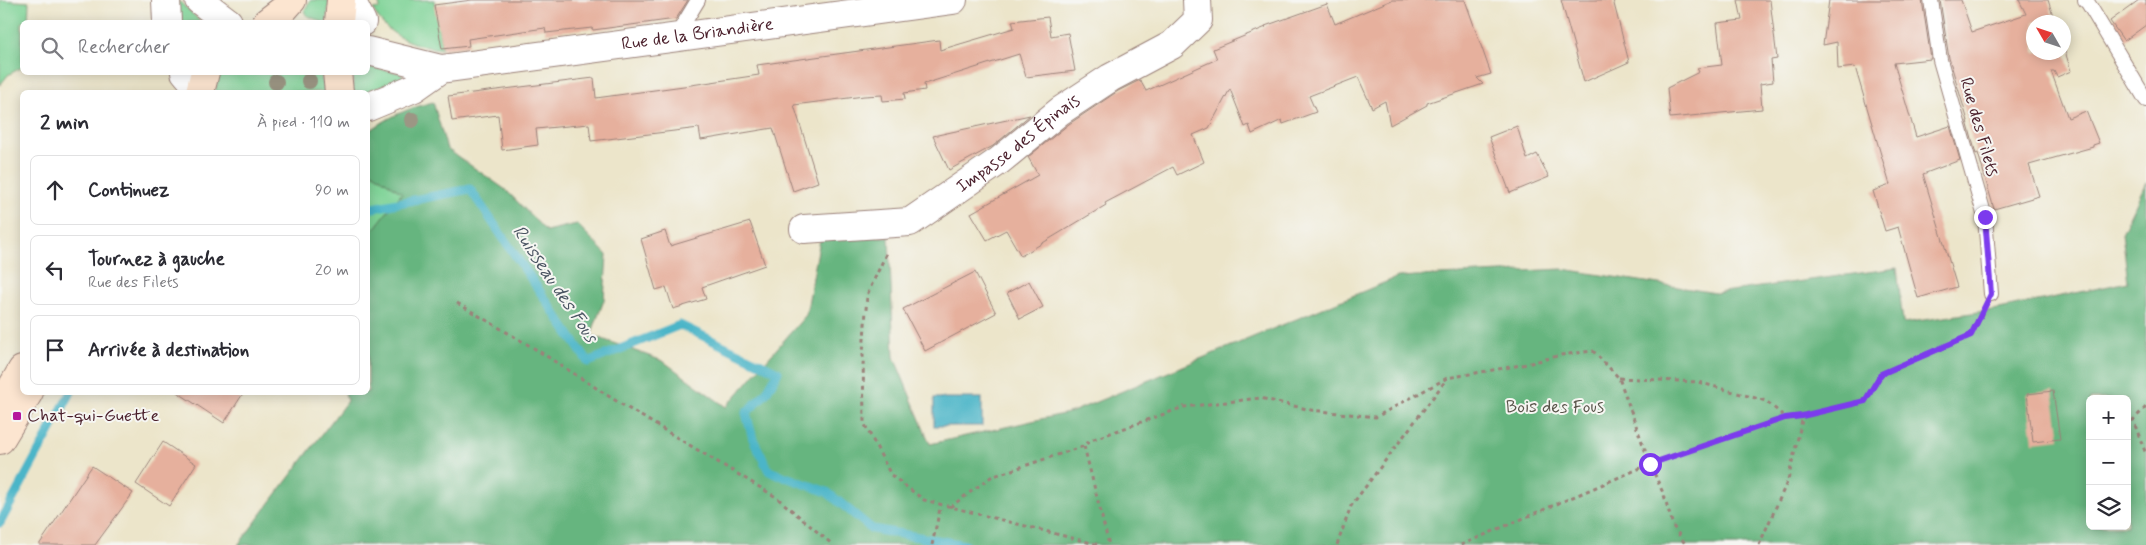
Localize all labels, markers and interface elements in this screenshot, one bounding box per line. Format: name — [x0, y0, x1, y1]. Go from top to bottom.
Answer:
street label: Rue de la Briandière — [620, 12, 775, 57]
north arrow — [2026, 15, 2071, 60]
search box — [20, 20, 370, 75]
icon: search — [38, 34, 66, 62]
text: Rechercher — [78, 35, 170, 60]
street label: Rue des Filets — [1953, 75, 2005, 179]
street label: Impasse des Épinais — [952, 89, 1085, 199]
text: 2 min — [40, 109, 89, 137]
text: À pied · 110 m — [257, 112, 350, 133]
icon: ahead — [41, 176, 69, 204]
text: Continuez — [88, 178, 169, 203]
text: 90 m — [315, 180, 349, 201]
route end — [1974, 206, 1997, 229]
water label: Ruisseau des Fous — [507, 221, 604, 349]
text: Tournez à gauche — [88, 247, 225, 272]
icon: left — [41, 256, 69, 284]
text: 20 m — [315, 260, 349, 281]
text: Rue des Filets — [88, 272, 179, 293]
icon: arrive — [41, 336, 69, 364]
text: Arrivée à destination — [88, 338, 249, 363]
park label: Bois des Fous — [1506, 395, 1604, 419]
map controls — [2086, 395, 2131, 530]
button: + — [2086, 395, 2131, 440]
place label: Chat-qui-Guette — [27, 404, 160, 428]
marker: Chat-qui-Guette — [11, 410, 23, 422]
button: − — [2086, 440, 2131, 485]
route start — [1639, 453, 1662, 476]
button: layers — [2086, 485, 2131, 530]

